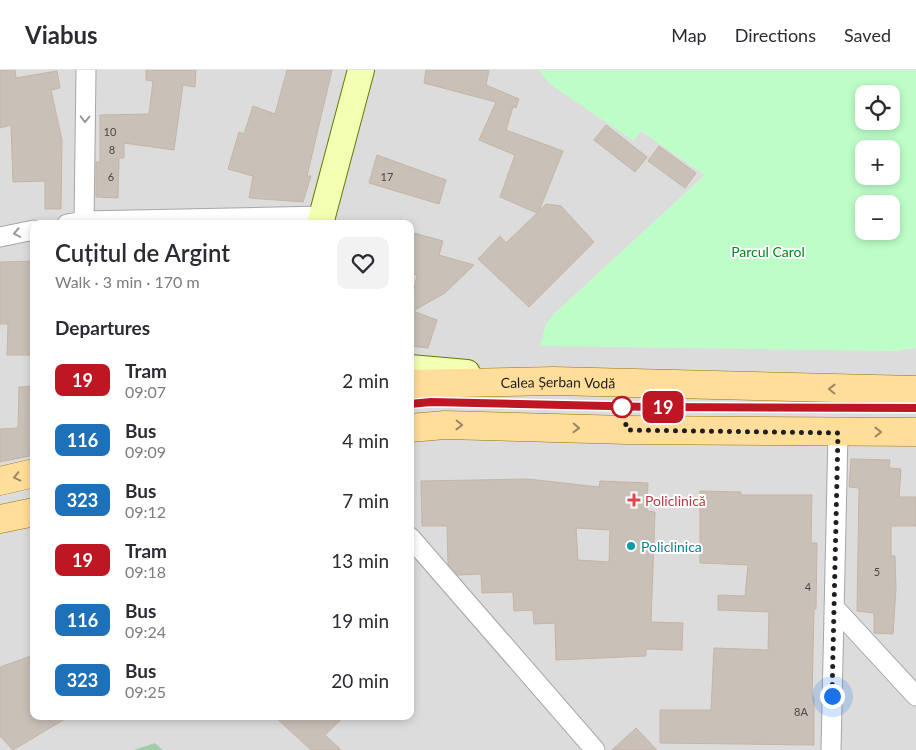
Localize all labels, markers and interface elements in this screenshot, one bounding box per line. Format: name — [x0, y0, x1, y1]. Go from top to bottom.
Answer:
text: Viabus — [25, 20, 98, 49]
text: Map — [671, 24, 707, 46]
text: Directions — [735, 24, 816, 46]
text: Saved — [844, 24, 891, 46]
map controls — [855, 85, 900, 240]
button: locate — [855, 85, 900, 130]
one-way arrow — [80, 115, 90, 123]
house number: 10 — [104, 125, 117, 138]
button: + — [855, 140, 900, 185]
house number: 8 — [109, 143, 115, 156]
house number: 6 — [108, 170, 114, 183]
house number: 17 — [381, 170, 393, 183]
button: − — [855, 195, 900, 240]
one-way arrow — [12, 228, 21, 238]
button: heart — [337, 237, 389, 289]
text: Cuțitul de Argint — [55, 238, 230, 267]
park label: Parcul Carol — [731, 243, 805, 260]
text: Walk · 3 min · 170 m — [55, 272, 200, 291]
text: Departures — [55, 316, 150, 339]
text: Tram — [125, 359, 167, 382]
text: 19 — [72, 369, 93, 391]
text: 2 min — [342, 369, 389, 392]
street label: Calea Șerban Vodă — [500, 372, 615, 391]
text: 09:07 — [125, 382, 166, 401]
one-way arrow — [828, 383, 836, 394]
line badge: 19 — [640, 391, 686, 423]
unlabelled marker — [611, 396, 633, 418]
text: 19 — [653, 396, 673, 418]
text: Bus — [125, 419, 156, 442]
one-way arrow — [455, 420, 463, 431]
one-way arrow — [572, 423, 580, 434]
one-way arrow — [875, 427, 883, 438]
text: 116 — [67, 429, 98, 451]
text: 4 min — [342, 429, 389, 452]
text: 09:09 — [125, 442, 166, 461]
one-way arrow — [12, 471, 21, 482]
text: Bus — [125, 479, 156, 502]
text: 323 — [67, 489, 98, 511]
text: 7 min — [342, 489, 389, 512]
place label: Policlinică — [645, 492, 706, 509]
marker: Policlinică — [627, 493, 641, 507]
text: 09:12 — [125, 502, 166, 521]
place label: Policlinica — [641, 538, 702, 555]
text: Tram — [125, 539, 167, 562]
marker: Policlinica — [625, 540, 637, 552]
text: 19 — [72, 549, 93, 571]
text: 13 min — [331, 549, 389, 572]
text: 09:18 — [125, 562, 166, 581]
house number: 5 — [874, 565, 880, 578]
house number: 4 — [805, 580, 812, 593]
text: Bus — [125, 599, 156, 622]
text: 116 — [67, 609, 98, 631]
text: 19 min — [331, 609, 389, 632]
text: 09:24 — [125, 622, 166, 641]
text: Bus — [125, 659, 156, 682]
text: 323 — [67, 669, 98, 691]
text: 20 min — [331, 669, 389, 692]
text: 09:25 — [125, 682, 166, 701]
your location — [820, 684, 845, 709]
house number: 8A — [794, 705, 808, 718]

